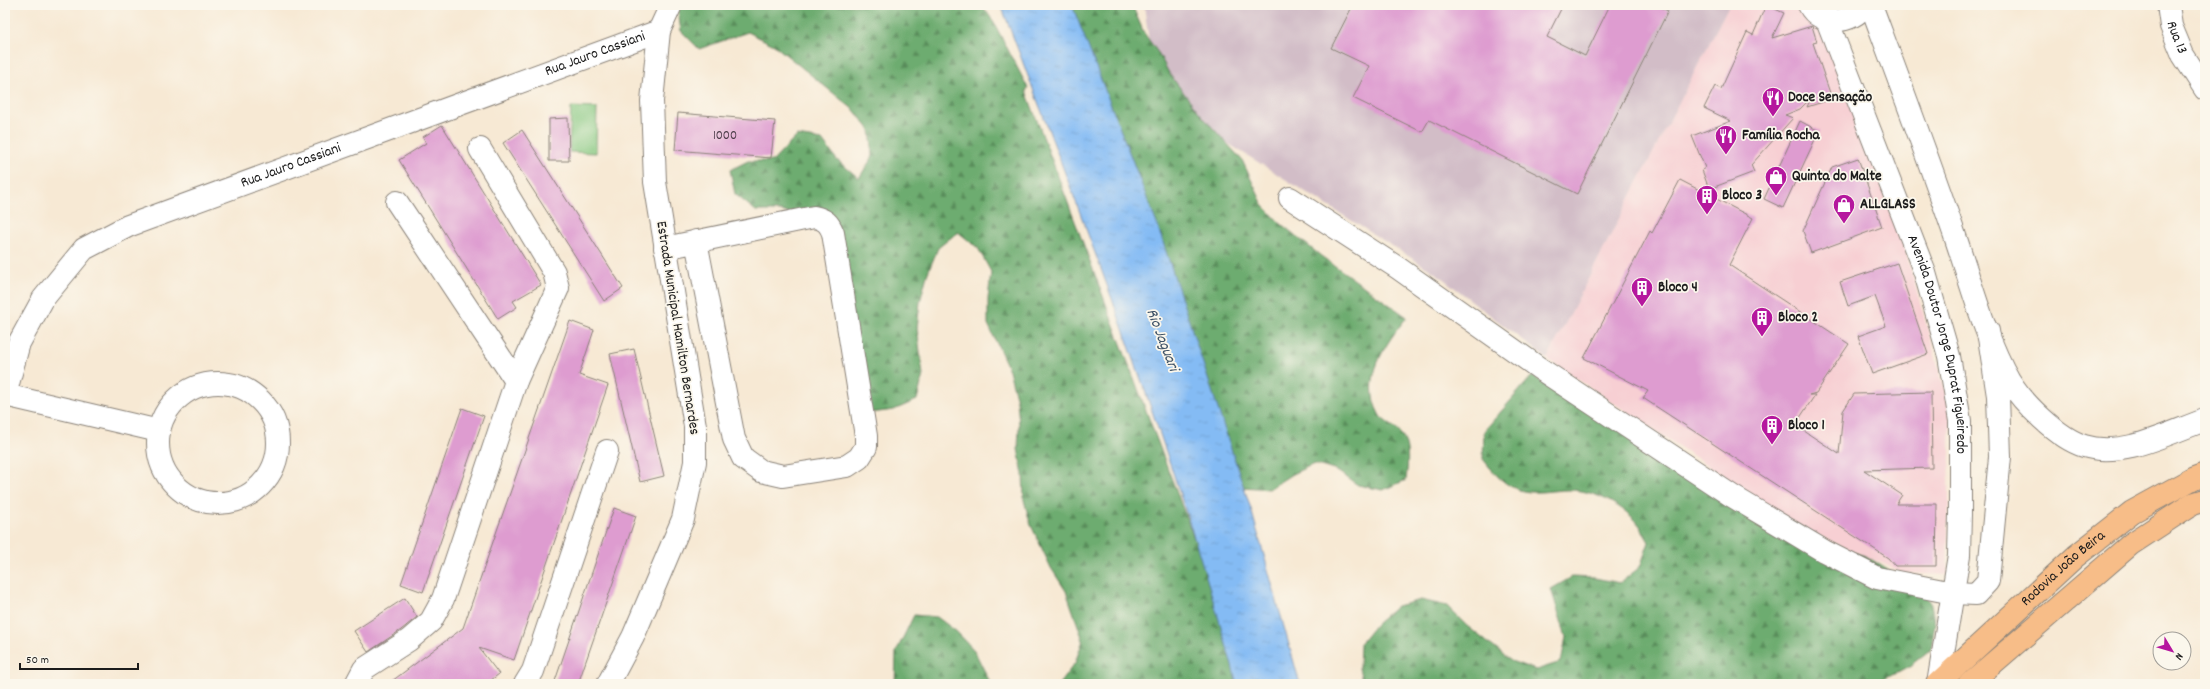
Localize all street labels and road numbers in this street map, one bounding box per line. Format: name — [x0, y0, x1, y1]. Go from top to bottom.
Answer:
street label: Rua 13 — [2159, 20, 2193, 58]
street label: Rua Jauro Cassiani — [542, 26, 649, 83]
street label: Rua Jauro Cassiani — [238, 138, 345, 195]
street label: Estrada Municipal Hamilton Bernardes — [649, 220, 705, 436]
street label: Avenida Doutor Jorge Duprat Figueiredo — [1900, 232, 1971, 454]
street label: Rodovia João Beira — [2016, 525, 2111, 612]

